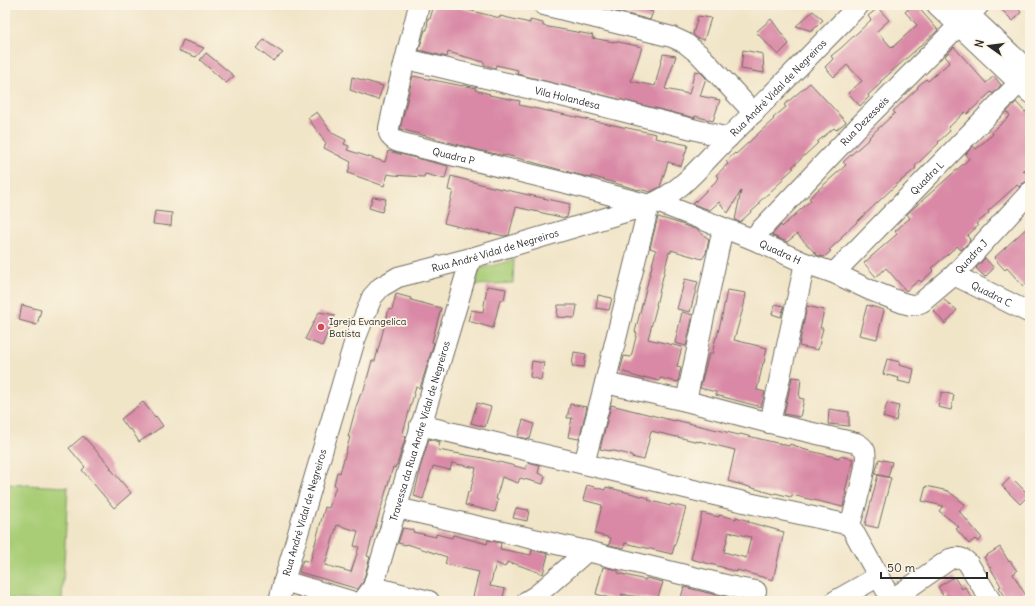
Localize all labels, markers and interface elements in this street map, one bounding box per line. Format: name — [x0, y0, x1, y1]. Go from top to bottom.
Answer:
north arrow — [969, 26, 1009, 66]
street label: Rua André Vidal de Negreiros — [727, 36, 829, 139]
text: N — [972, 38, 987, 49]
street label: Vila Holandesa — [533, 83, 602, 112]
street label: Rua Dezesseis — [837, 93, 892, 148]
street label: Quadra P — [431, 144, 476, 167]
street label: Quadra L — [907, 158, 947, 197]
street label: Rua André Vidal de Negreiros — [430, 226, 561, 275]
street label: Quadra J — [952, 236, 990, 276]
street label: Quadra H — [757, 237, 803, 267]
street label: Quadra C — [969, 278, 1014, 310]
place label: Igreja Evangelica Batista — [329, 315, 407, 340]
marker: Igreja Evangelica Batista — [316, 322, 326, 332]
street label: Travessa da Rua Andre Vidal de Negreiros — [386, 339, 453, 523]
street label: Rua André Vidal de Negreiros — [279, 447, 329, 578]
scale bar — [881, 554, 987, 580]
text: 50 m — [887, 560, 916, 575]

